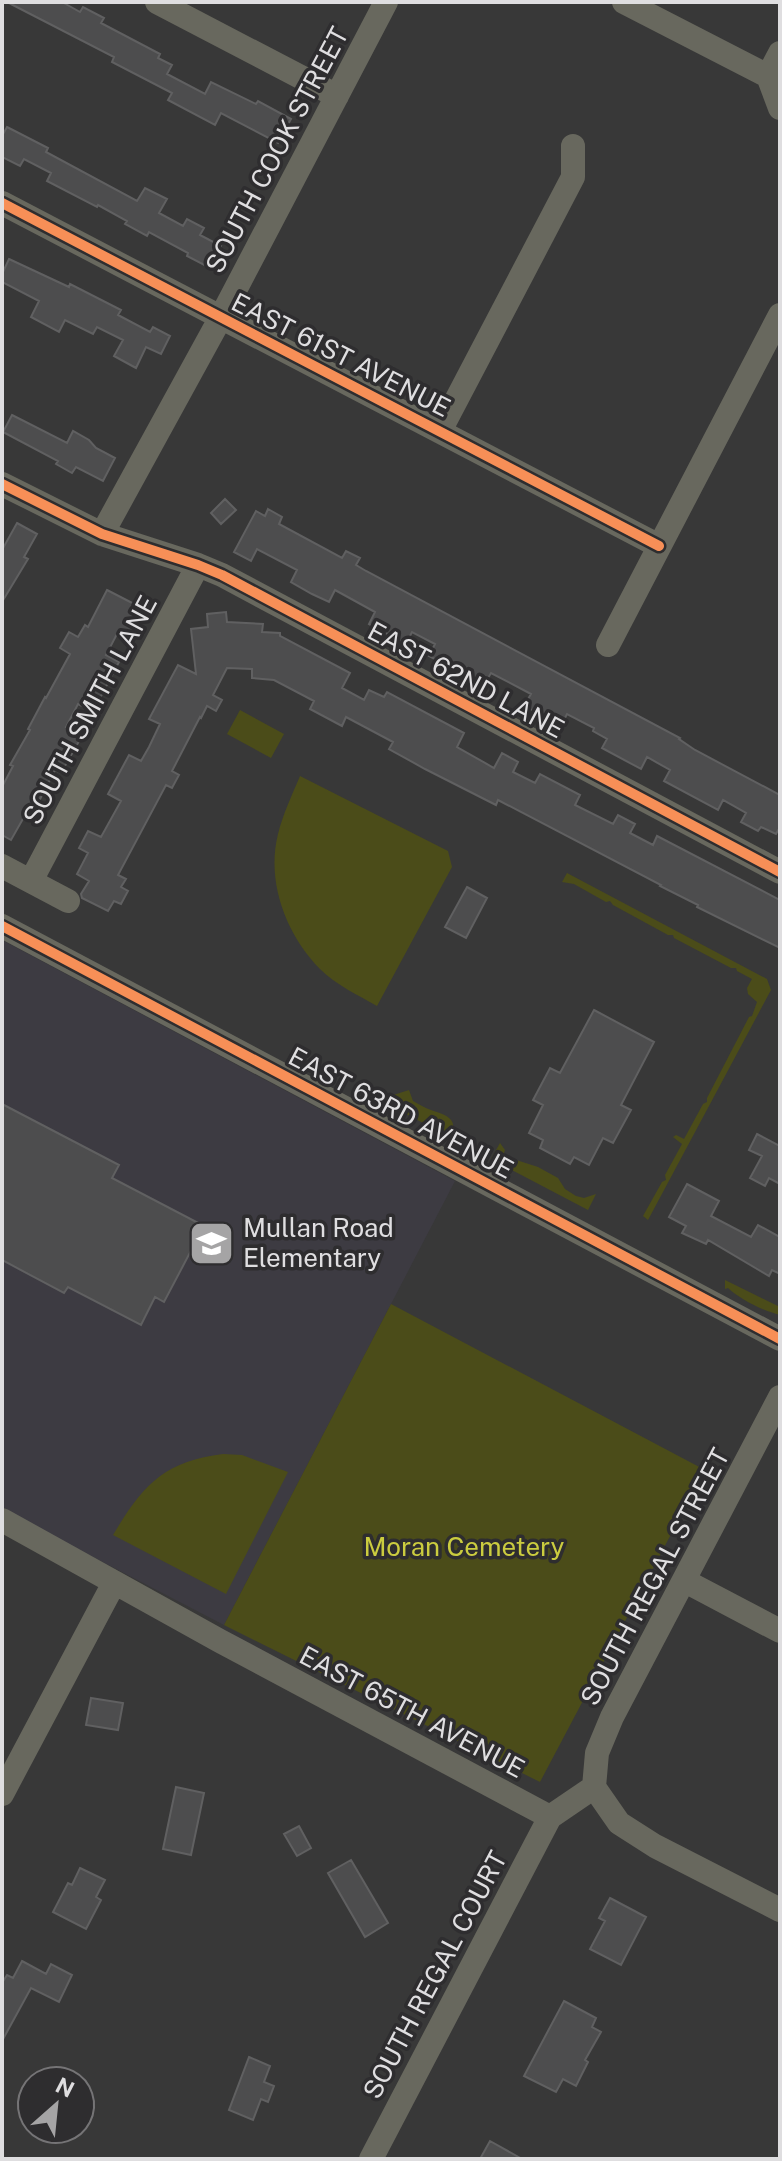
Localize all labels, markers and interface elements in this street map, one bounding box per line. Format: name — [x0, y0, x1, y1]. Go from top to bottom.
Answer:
street label: SOUTH COOK STREET — [199, 22, 355, 278]
street label: EAST 61ST AVENUE — [227, 286, 456, 423]
street label: SOUTH SMITH LANE — [16, 590, 163, 829]
street label: EAST 62ND LANE — [363, 615, 570, 744]
street label: EAST 63RD AVENUE — [283, 1040, 519, 1185]
place label: Mullan Road Elementary — [243, 1212, 394, 1273]
school or university icon: Mullan Road Elementary — [188, 1219, 236, 1267]
street label: SOUTH REGAL STREET — [574, 1443, 736, 1711]
park label: Moran Cemetery — [363, 1531, 565, 1562]
street label: EAST 65TH AVENUE — [294, 1639, 530, 1784]
street label: SOUTH REGAL COURT — [356, 1846, 513, 2104]
north arrow — [16, 2065, 96, 2145]
text: N — [52, 2072, 79, 2103]

